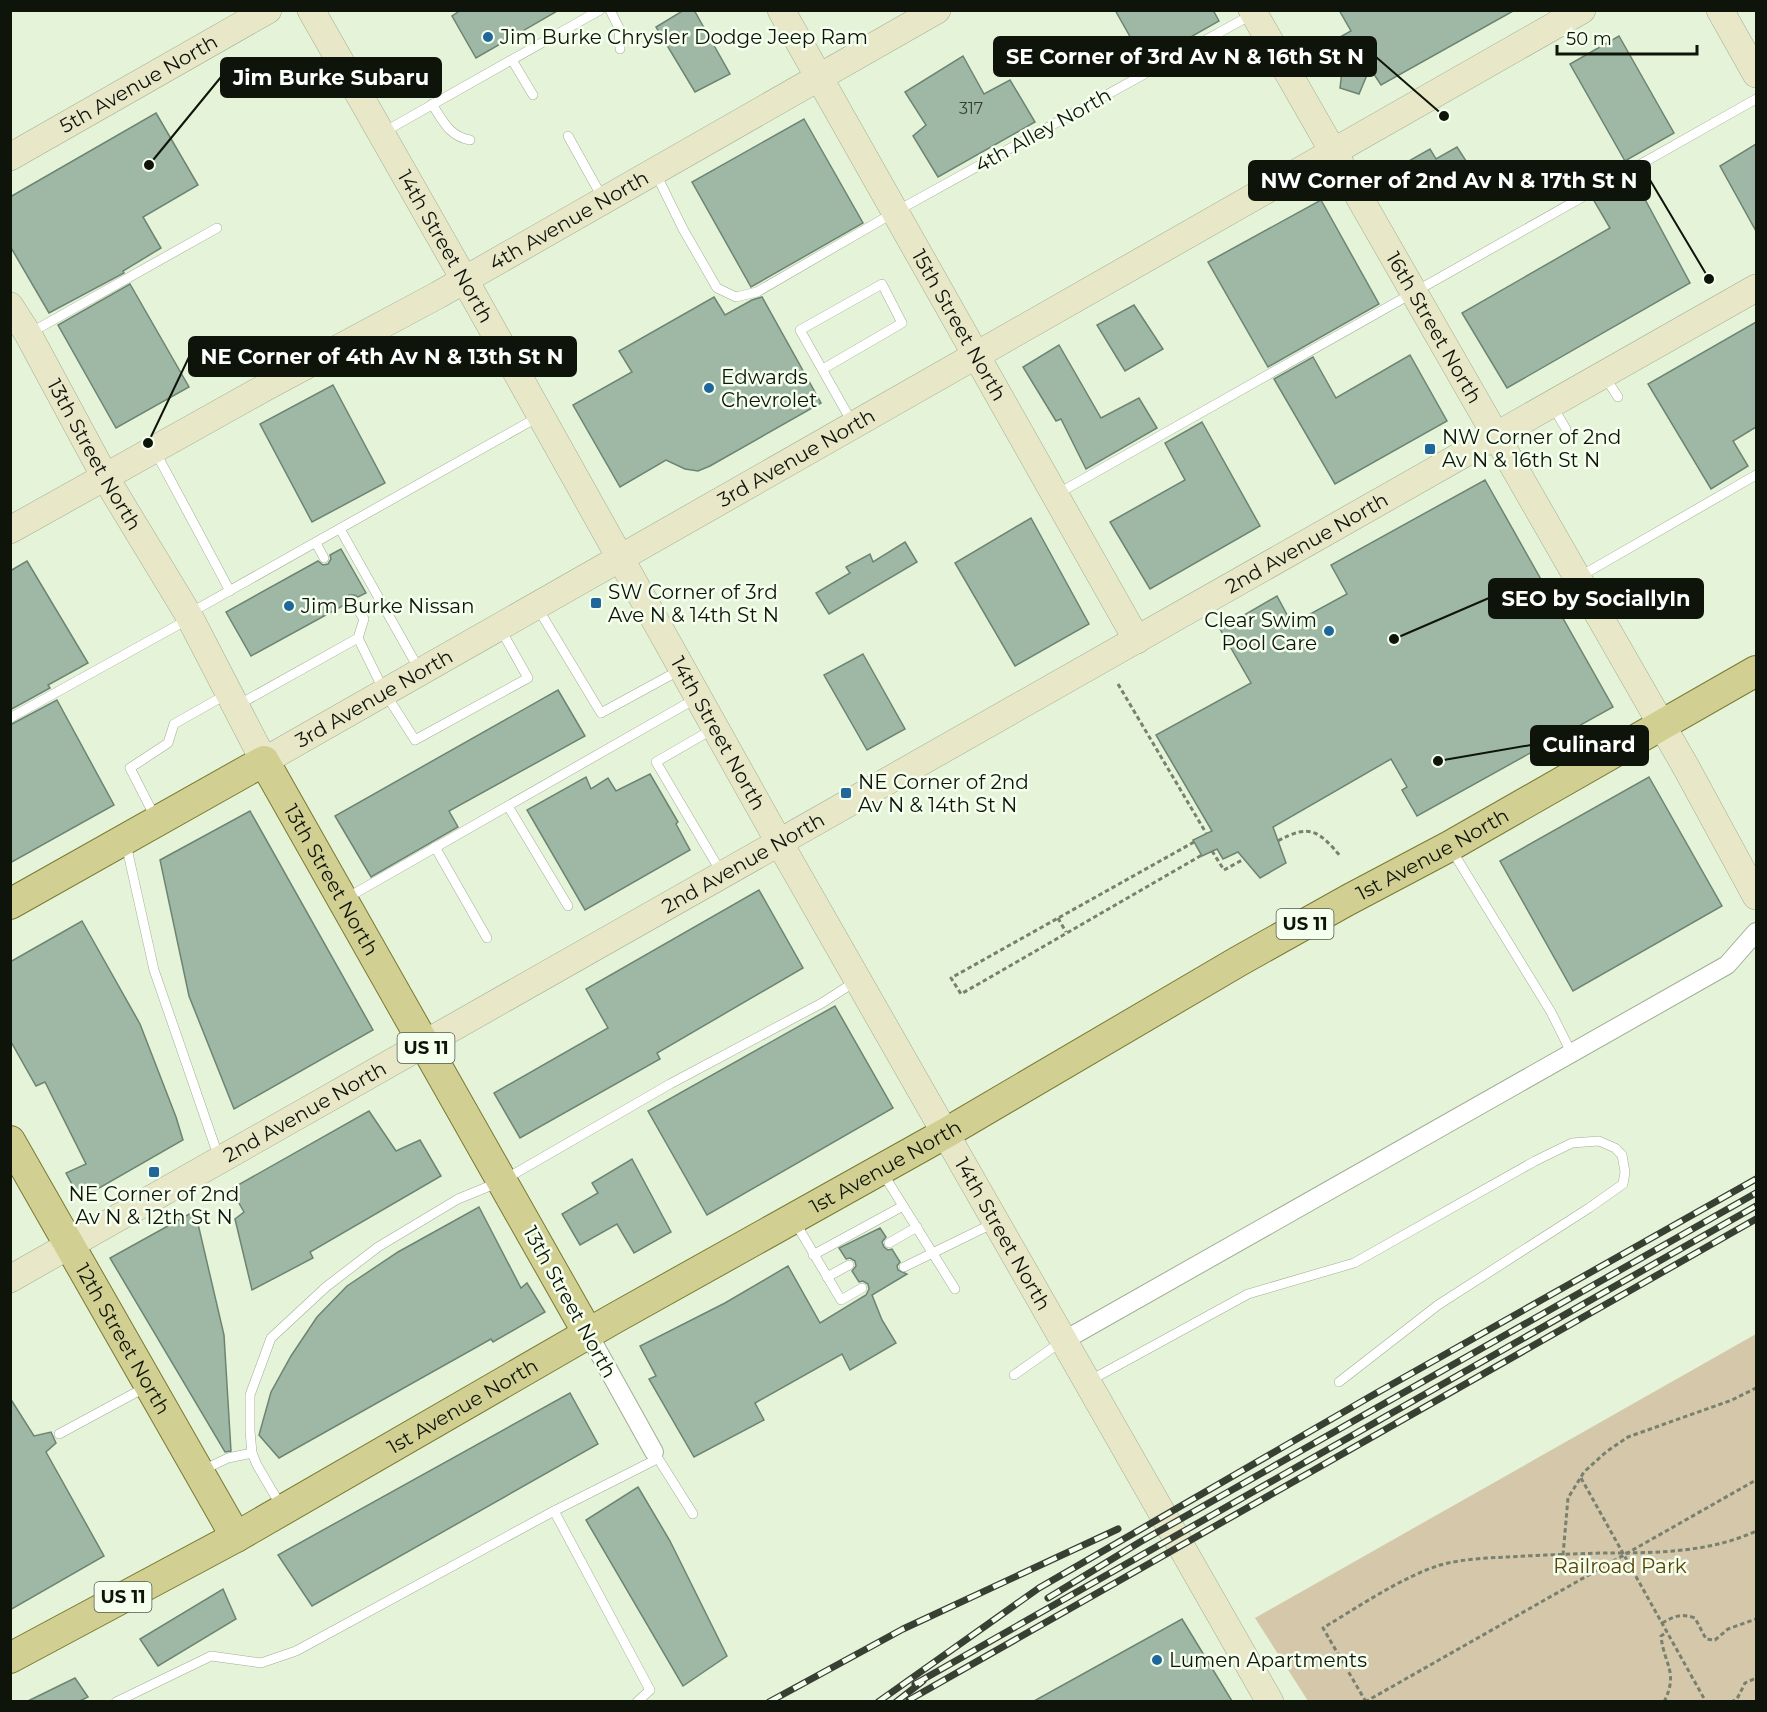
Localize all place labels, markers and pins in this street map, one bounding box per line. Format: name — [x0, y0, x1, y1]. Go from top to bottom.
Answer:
place label: Jim Burke Chrysler Dodge Jeep Ram — [499, 25, 868, 49]
marker: Jim Burke Chrysler Dodge Jeep Ram — [481, 30, 495, 44]
callout: SE Corner of 3rd Av N & 16th St N — [994, 37, 1376, 76]
callout: Jim Burke Subaru — [221, 58, 441, 97]
callout: NW Corner of 2nd Av N & 17th St N — [1249, 161, 1650, 200]
callout: NE Corner of 4th Av N & 13th St N — [189, 337, 576, 376]
place label: Edwards Chevrolet — [721, 365, 817, 412]
marker: Edwards Chevrolet — [702, 381, 716, 395]
place label: NW Corner of 2nd Av N & 16th St N — [1442, 425, 1621, 472]
marker: NW Corner of 2nd Av N & 16th St N — [1423, 442, 1437, 456]
callout: SEO by SociallyIn — [1489, 579, 1703, 618]
place label: SW Corner of 3rd Ave N & 14th St N — [608, 580, 779, 627]
place label: Jim Burke Nissan — [300, 594, 475, 618]
marker: SW Corner of 3rd Ave N & 14th St N — [589, 596, 603, 610]
marker: Jim Burke Nissan — [282, 599, 296, 613]
place label: Clear Swim Pool Care — [1204, 608, 1317, 655]
marker: Clear Swim Pool Care — [1322, 624, 1336, 638]
callout: Culinard — [1531, 726, 1648, 765]
place label: NE Corner of 2nd Av N & 14th St N — [858, 770, 1029, 817]
marker: NE Corner of 2nd Av N & 14th St N — [839, 786, 853, 800]
marker: NE Corner of 2nd Av N & 12th St N — [147, 1165, 161, 1179]
place label: NE Corner of 2nd Av N & 12th St N — [69, 1182, 239, 1229]
place label: Lumen Apartments — [1169, 1648, 1367, 1672]
marker: Lumen Apartments — [1150, 1653, 1164, 1667]

